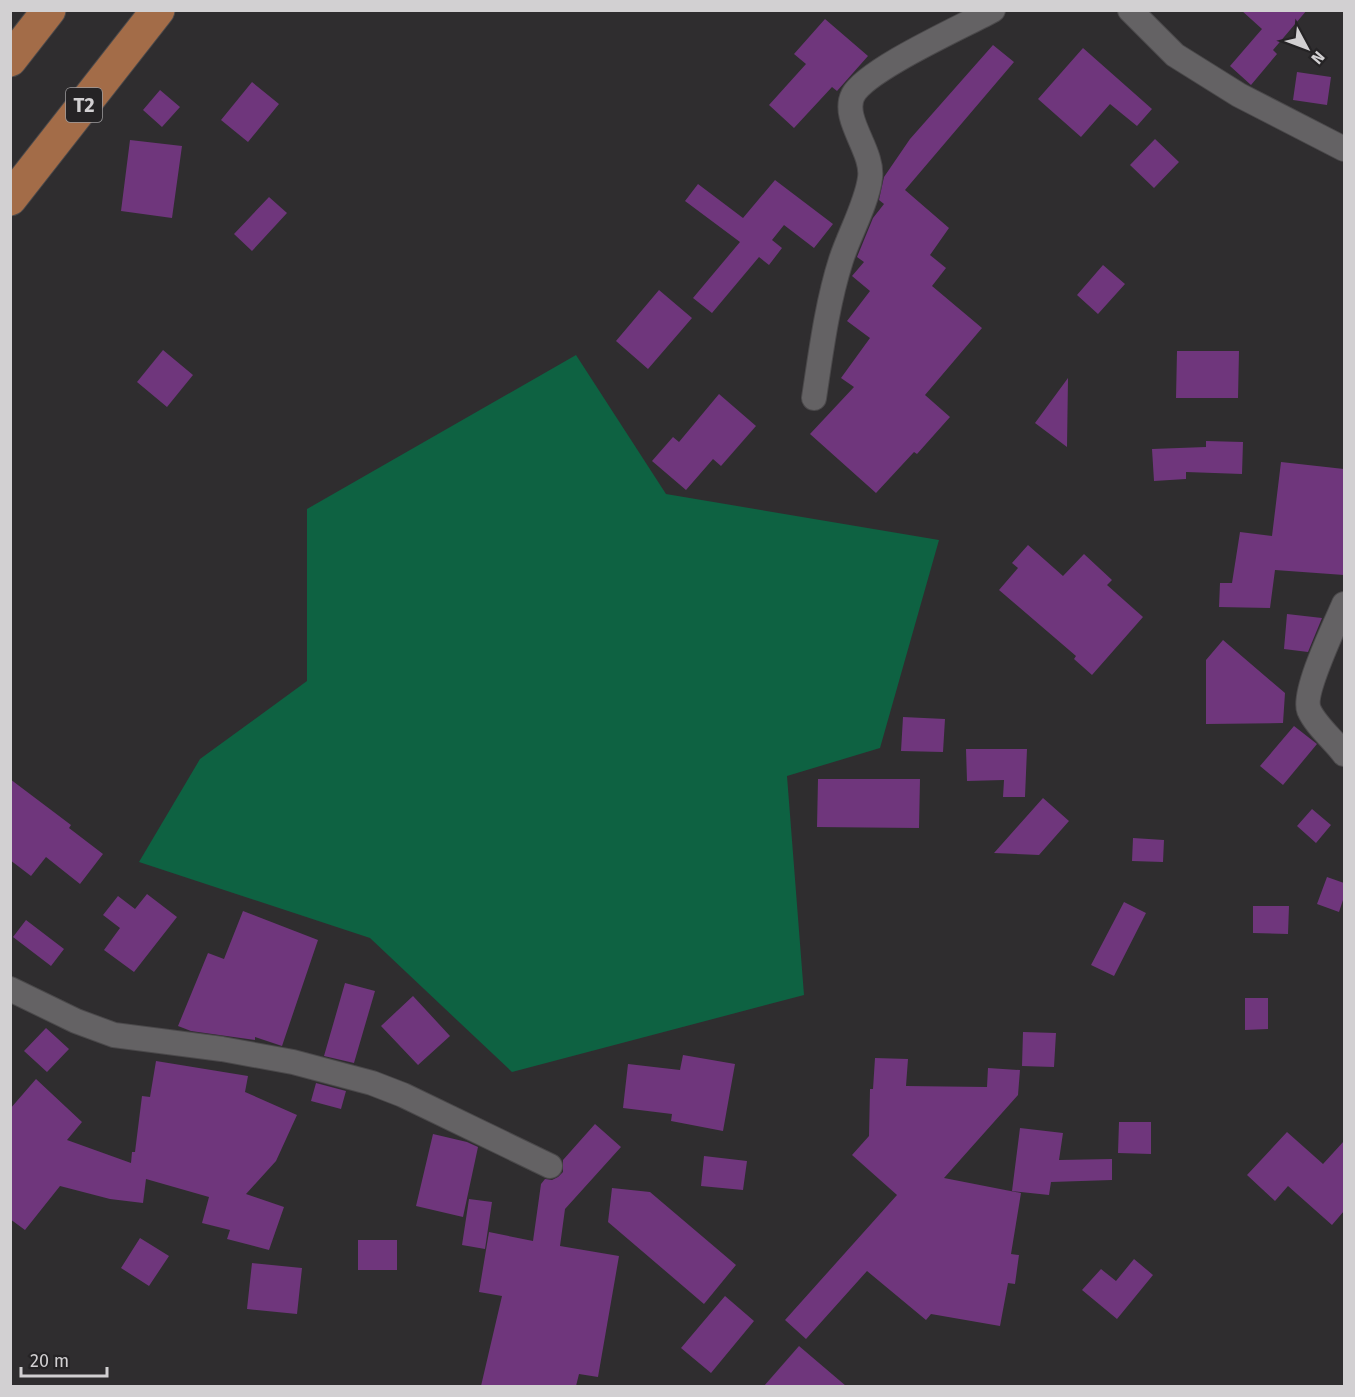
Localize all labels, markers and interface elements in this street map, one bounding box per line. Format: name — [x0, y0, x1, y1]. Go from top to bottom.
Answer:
north arrow — [1277, 18, 1337, 78]
text: N — [1307, 47, 1329, 68]
road number: T2 — [66, 88, 102, 122]
scale bar — [21, 1340, 106, 1378]
text: 20 m — [30, 1350, 69, 1372]

